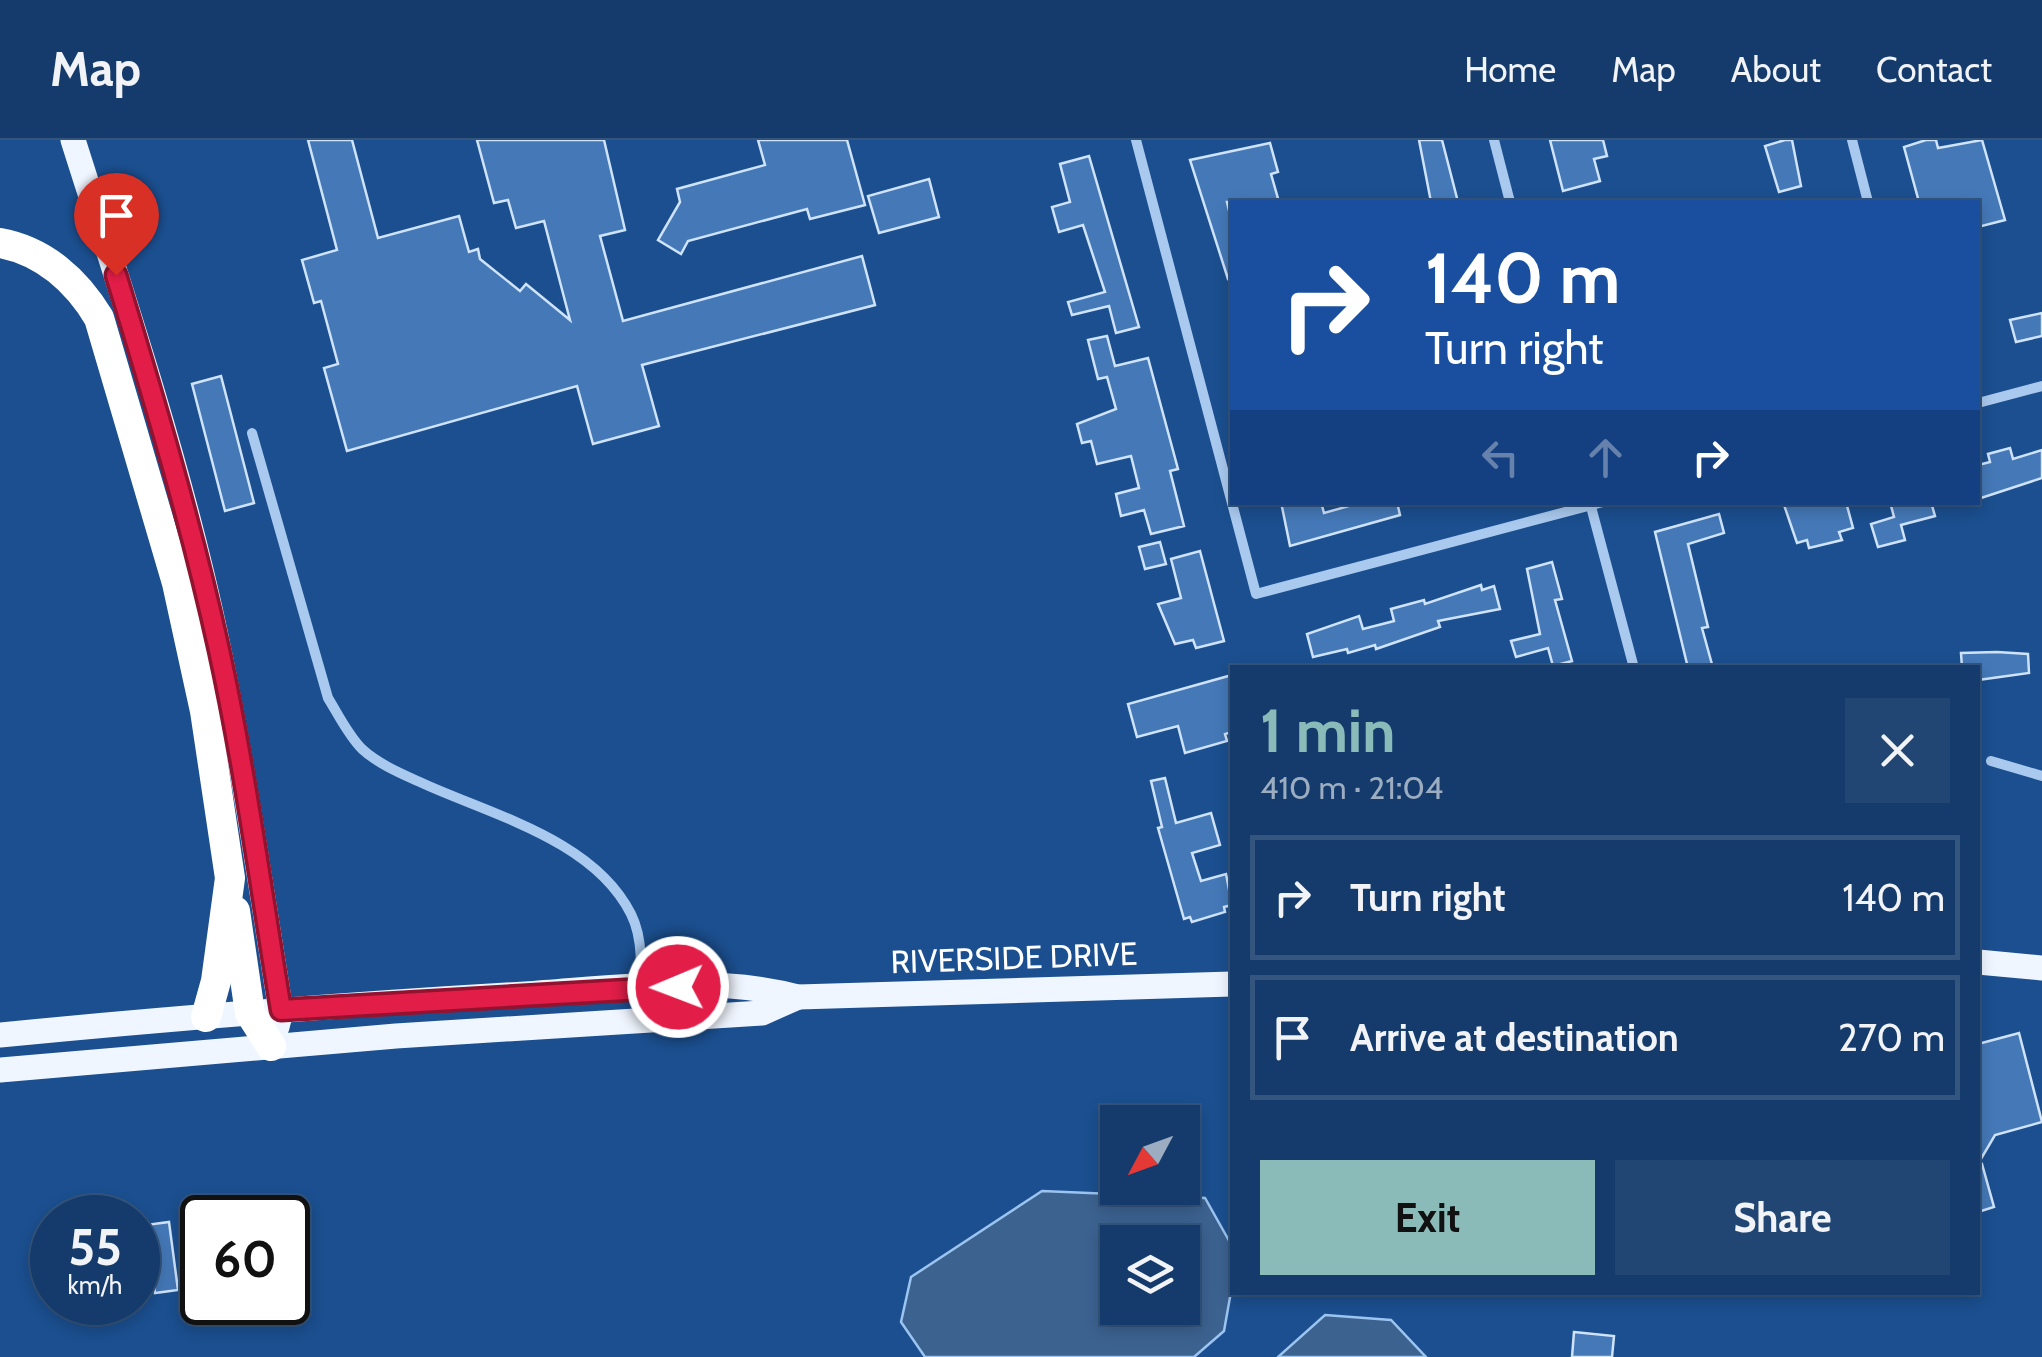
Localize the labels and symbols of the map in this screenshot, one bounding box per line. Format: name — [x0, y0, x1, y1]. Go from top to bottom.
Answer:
pin — [74, 173, 159, 276]
street label: RIVERSIDE DRIVE — [890, 934, 1138, 981]
position arrow — [626, 935, 730, 1039]
north arrow — [1100, 1105, 1200, 1205]
speed limit sign: 60 — [180, 1195, 310, 1325]

